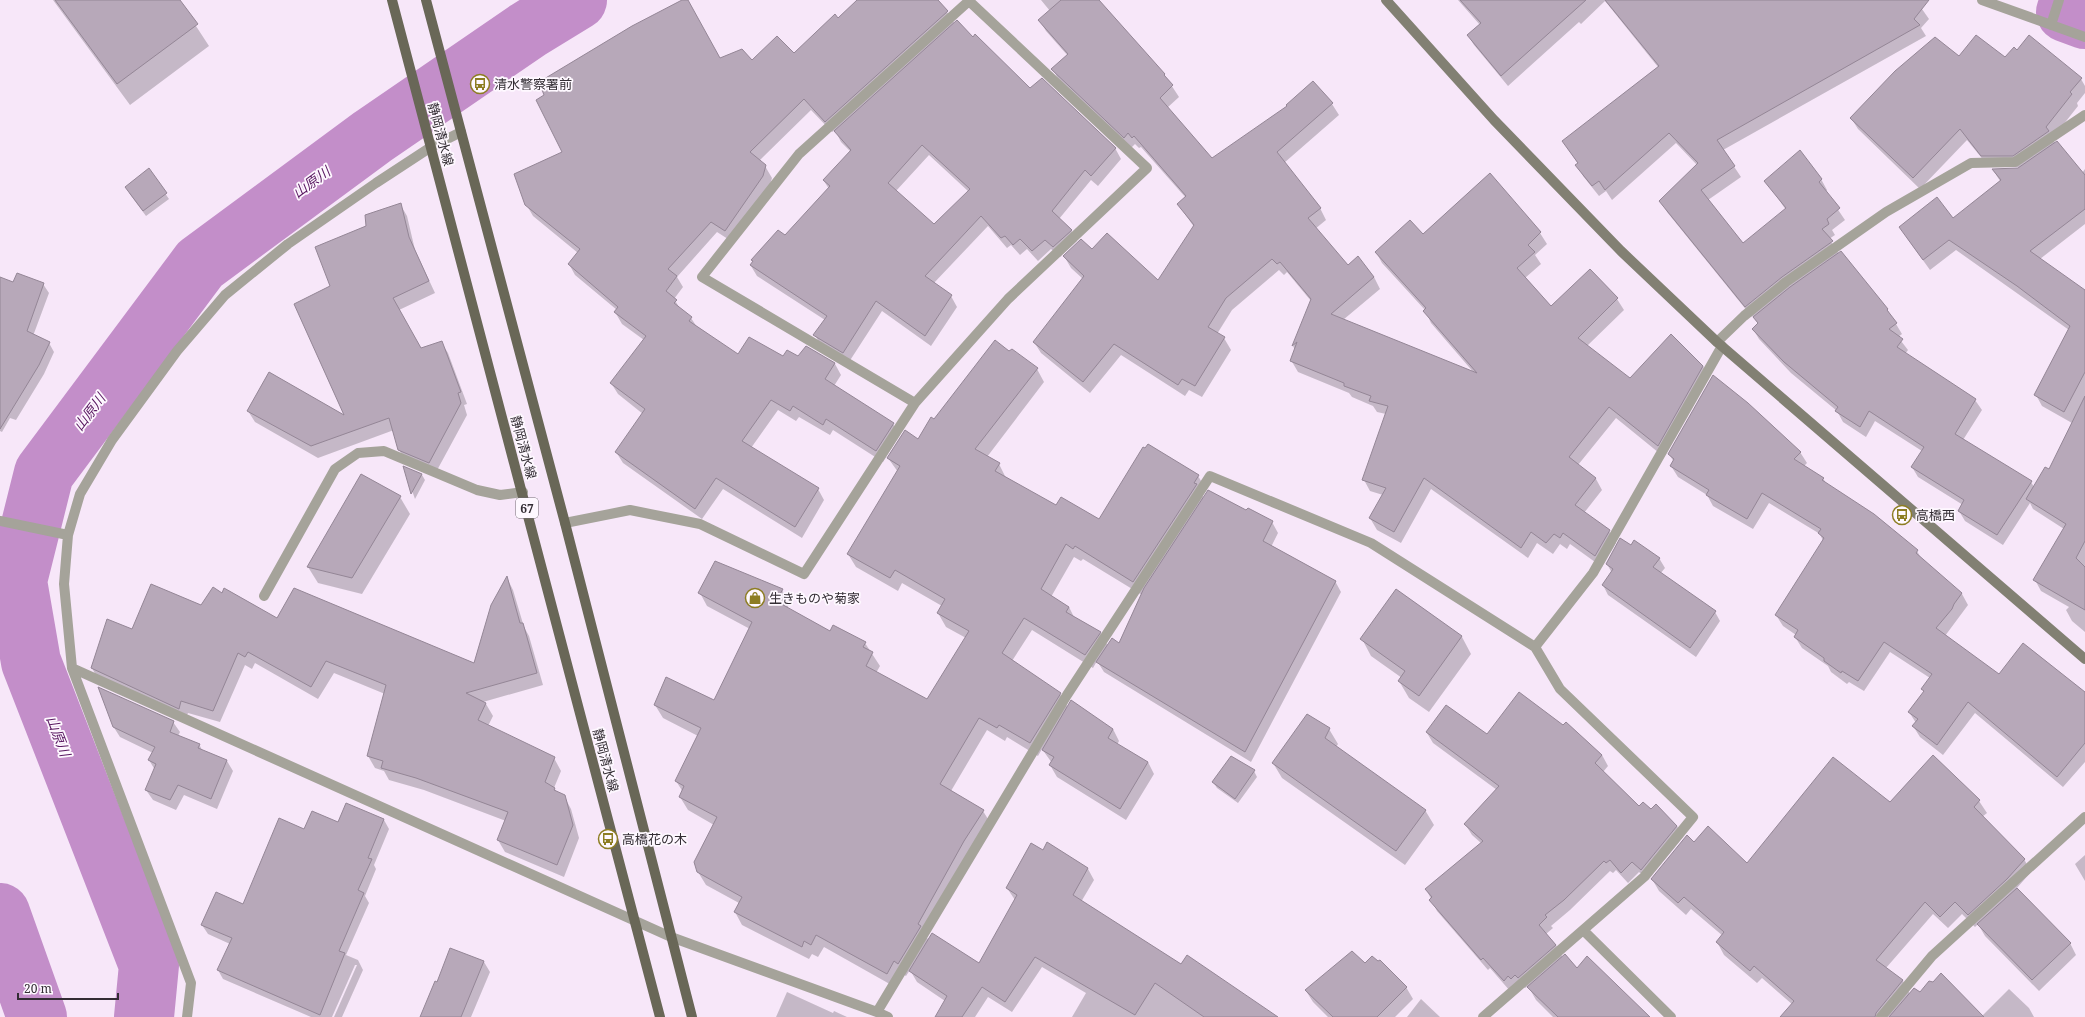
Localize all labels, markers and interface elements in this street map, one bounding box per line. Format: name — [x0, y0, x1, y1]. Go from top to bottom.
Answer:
bus stop icon: 清水警察署前 — [469, 73, 491, 95]
place label: 清水警察署前 — [494, 75, 572, 93]
street label: 静岡清水線 — [424, 100, 458, 168]
water label: 山原川 — [288, 161, 335, 202]
water label: 山原川 — [69, 388, 110, 434]
street label: 静岡清水線 — [507, 413, 541, 481]
road number: 67 — [516, 498, 538, 518]
bus stop icon: 高橋西 — [1891, 504, 1913, 526]
place label: 高橋西 — [1916, 506, 1955, 524]
shop icon: 生きものや菊家 — [744, 587, 766, 609]
place label: 生きものや菊家 — [769, 589, 860, 607]
water label: 山原川 — [43, 713, 76, 761]
street label: 静岡清水線 — [589, 726, 623, 794]
bus stop icon: 高橋花の木 — [597, 828, 619, 850]
place label: 高橋花の木 — [622, 830, 687, 848]
scale bar — [18, 975, 118, 1001]
text: 20 m — [24, 980, 52, 997]

